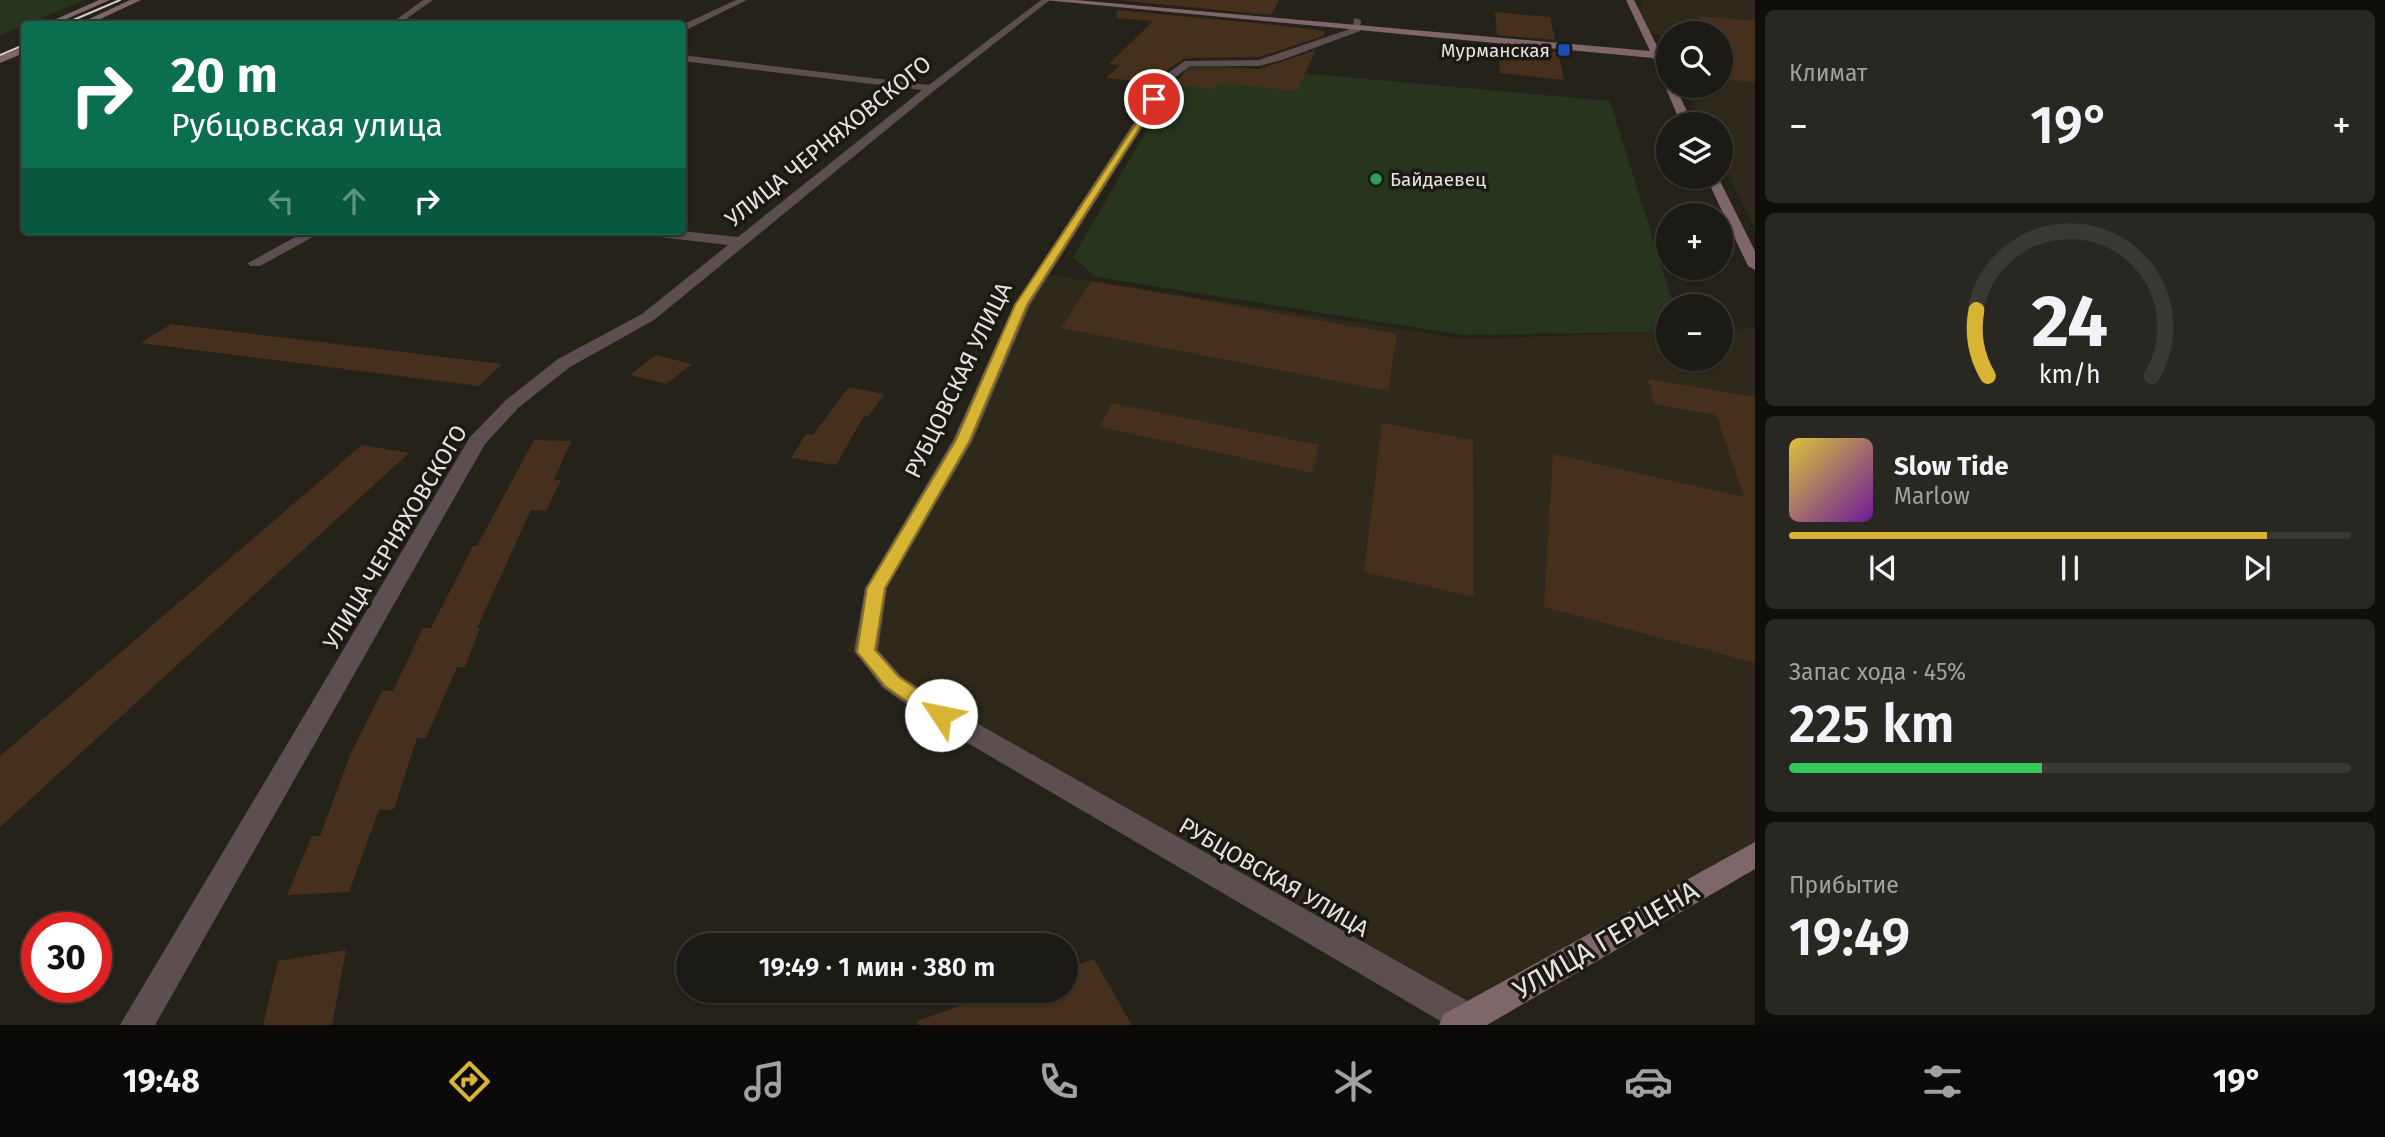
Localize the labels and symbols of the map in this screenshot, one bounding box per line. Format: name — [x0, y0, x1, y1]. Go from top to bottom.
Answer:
place label: Мурманская — [1441, 39, 1550, 62]
marker: Мурманская — [1556, 42, 1572, 58]
street label: УЛИЦА ЧЕРНЯХОВСКОГО — [719, 49, 937, 233]
pin — [1124, 69, 1184, 129]
place label: Байдаевец — [1390, 168, 1486, 191]
marker: Байдаевец — [1368, 171, 1384, 187]
street label: РУБЦОВСКАЯ УЛИЦА — [898, 277, 1018, 482]
street label: УЛИЦА ЧЕРНЯХОВСКОГО — [317, 420, 473, 654]
position arrow — [904, 678, 978, 752]
street label: РУБЦОВСКАЯ УЛИЦА — [1174, 811, 1375, 943]
street label: УЛИЦА ГЕРЦЕНА — [1508, 874, 1704, 1006]
speed limit sign: 30 — [21, 912, 112, 1003]

